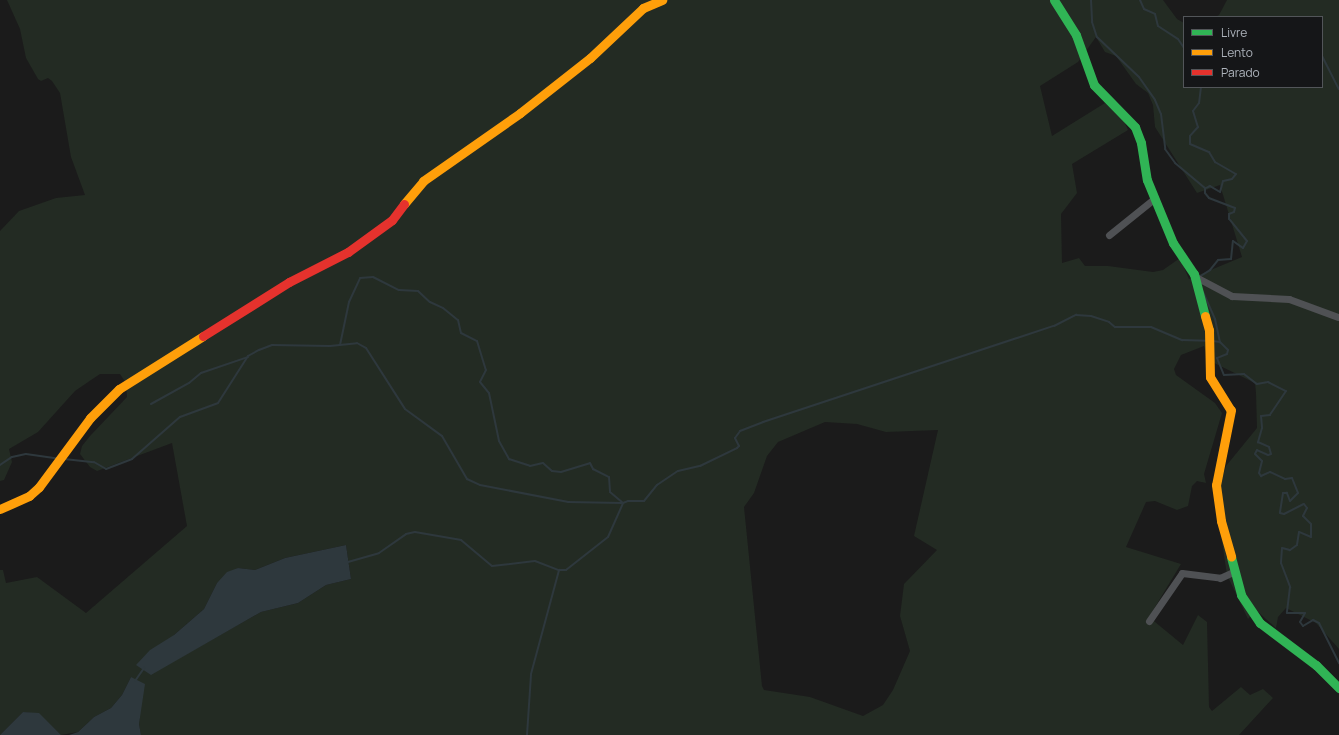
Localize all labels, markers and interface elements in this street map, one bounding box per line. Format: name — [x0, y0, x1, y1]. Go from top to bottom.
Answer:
legend — [1183, 16, 1323, 88]
text: Livre — [1221, 24, 1247, 41]
text: Lento — [1221, 44, 1253, 61]
text: Parado — [1221, 64, 1260, 81]

